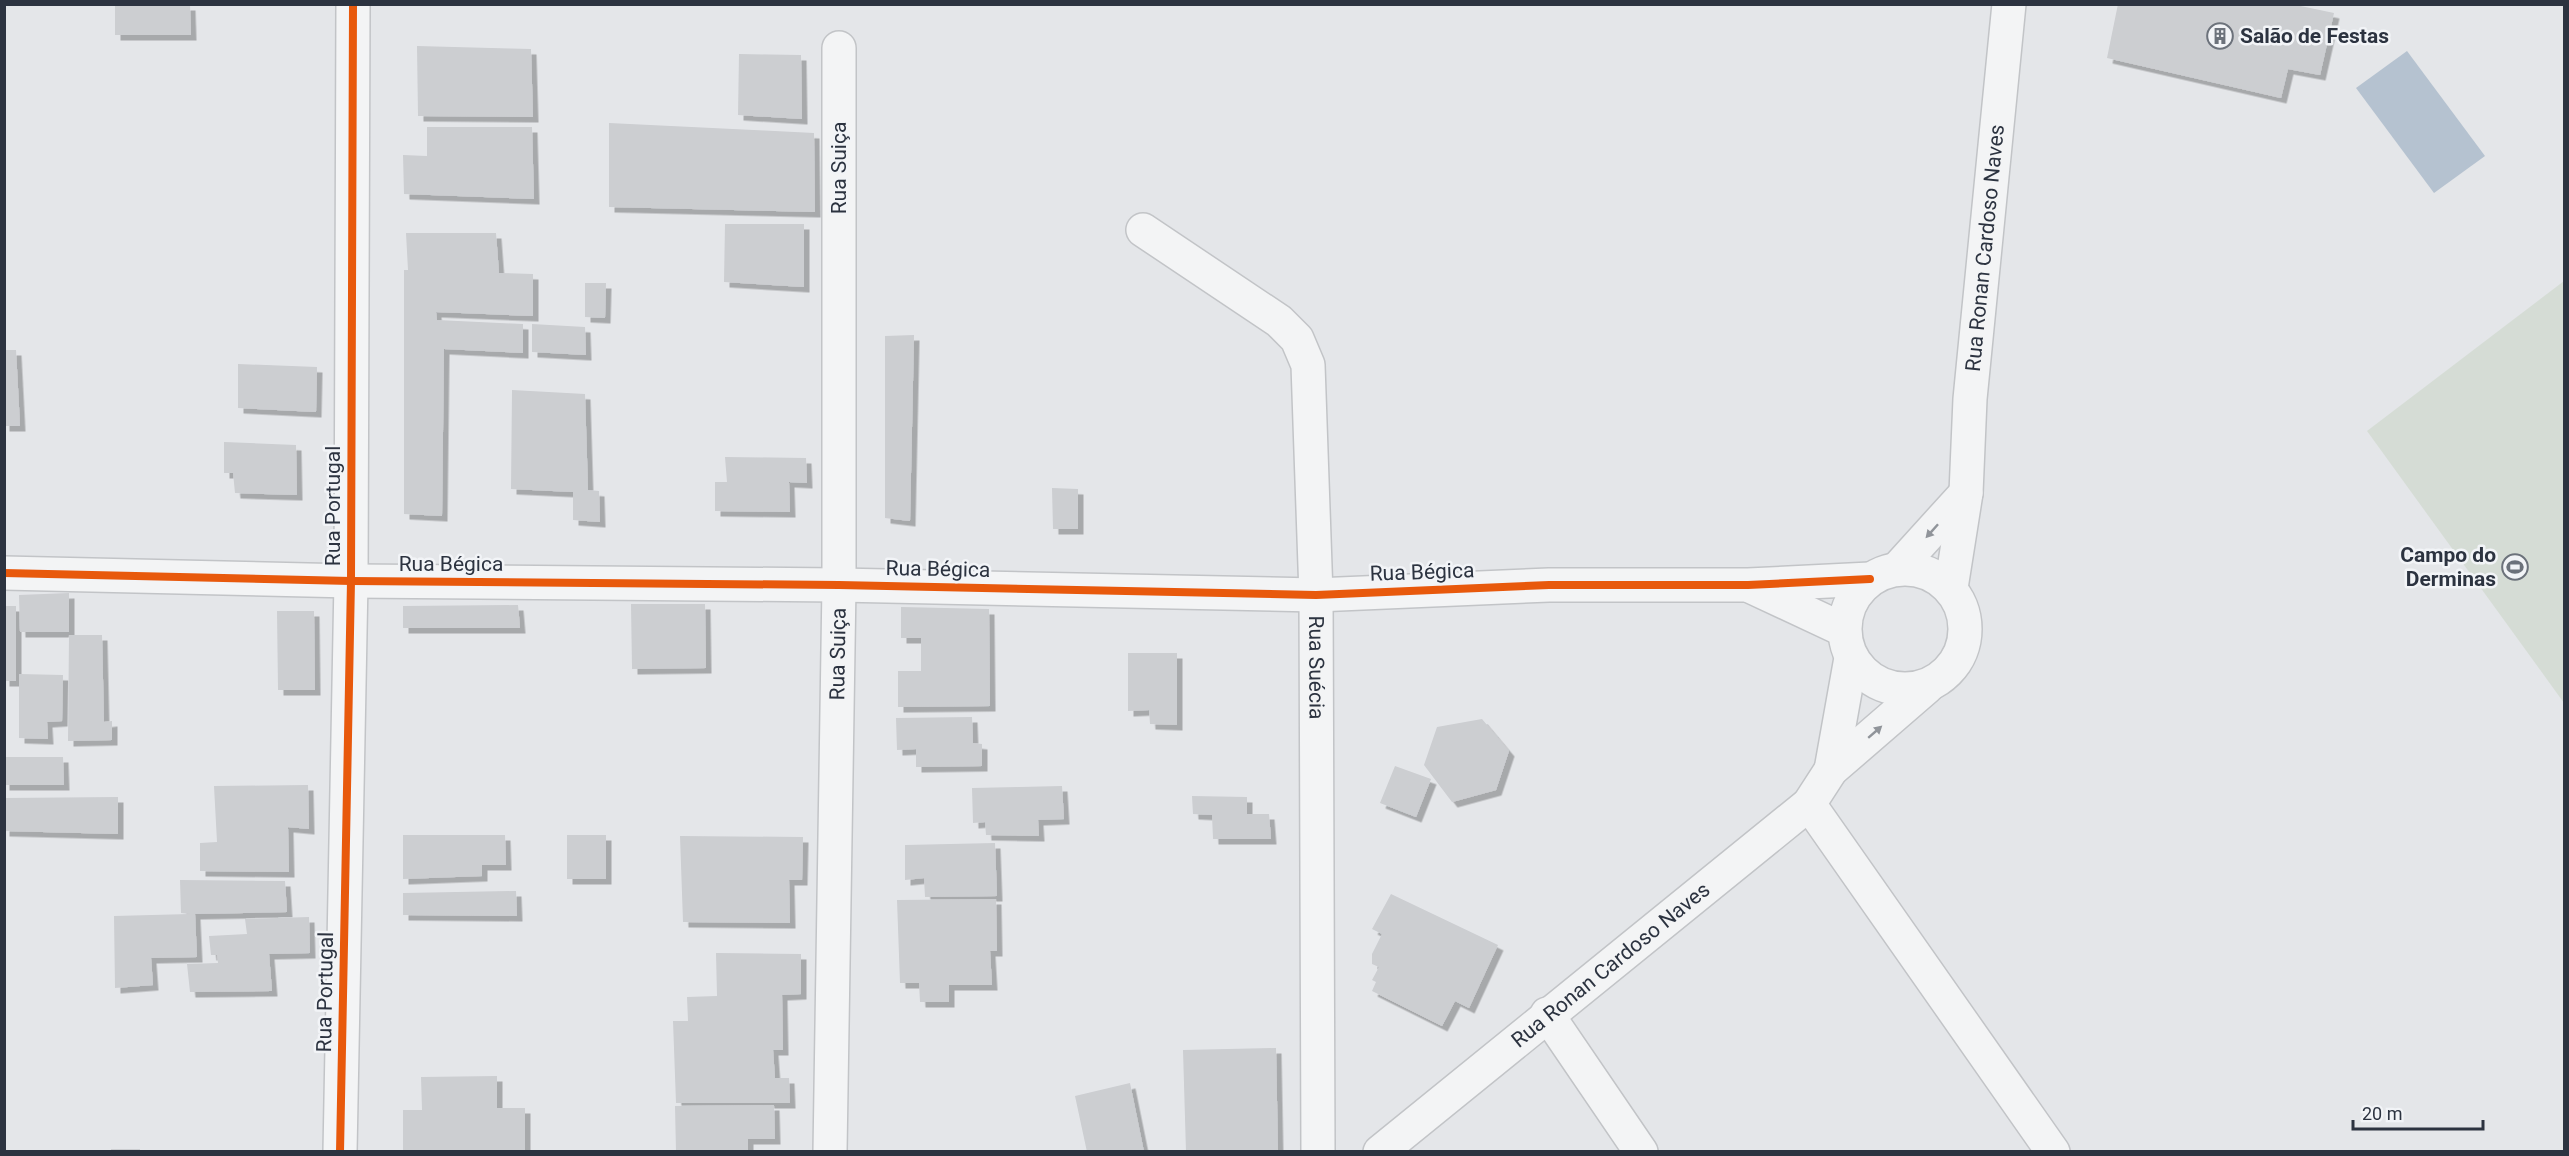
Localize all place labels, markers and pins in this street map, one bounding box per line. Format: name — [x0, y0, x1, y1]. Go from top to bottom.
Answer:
building icon: Salão de Festas — [2205, 21, 2235, 51]
place label: Salão de Festas — [2240, 24, 2389, 48]
place label: Campo do Derminas — [2400, 543, 2496, 591]
sports icon: Campo do Derminas — [2500, 552, 2530, 582]

